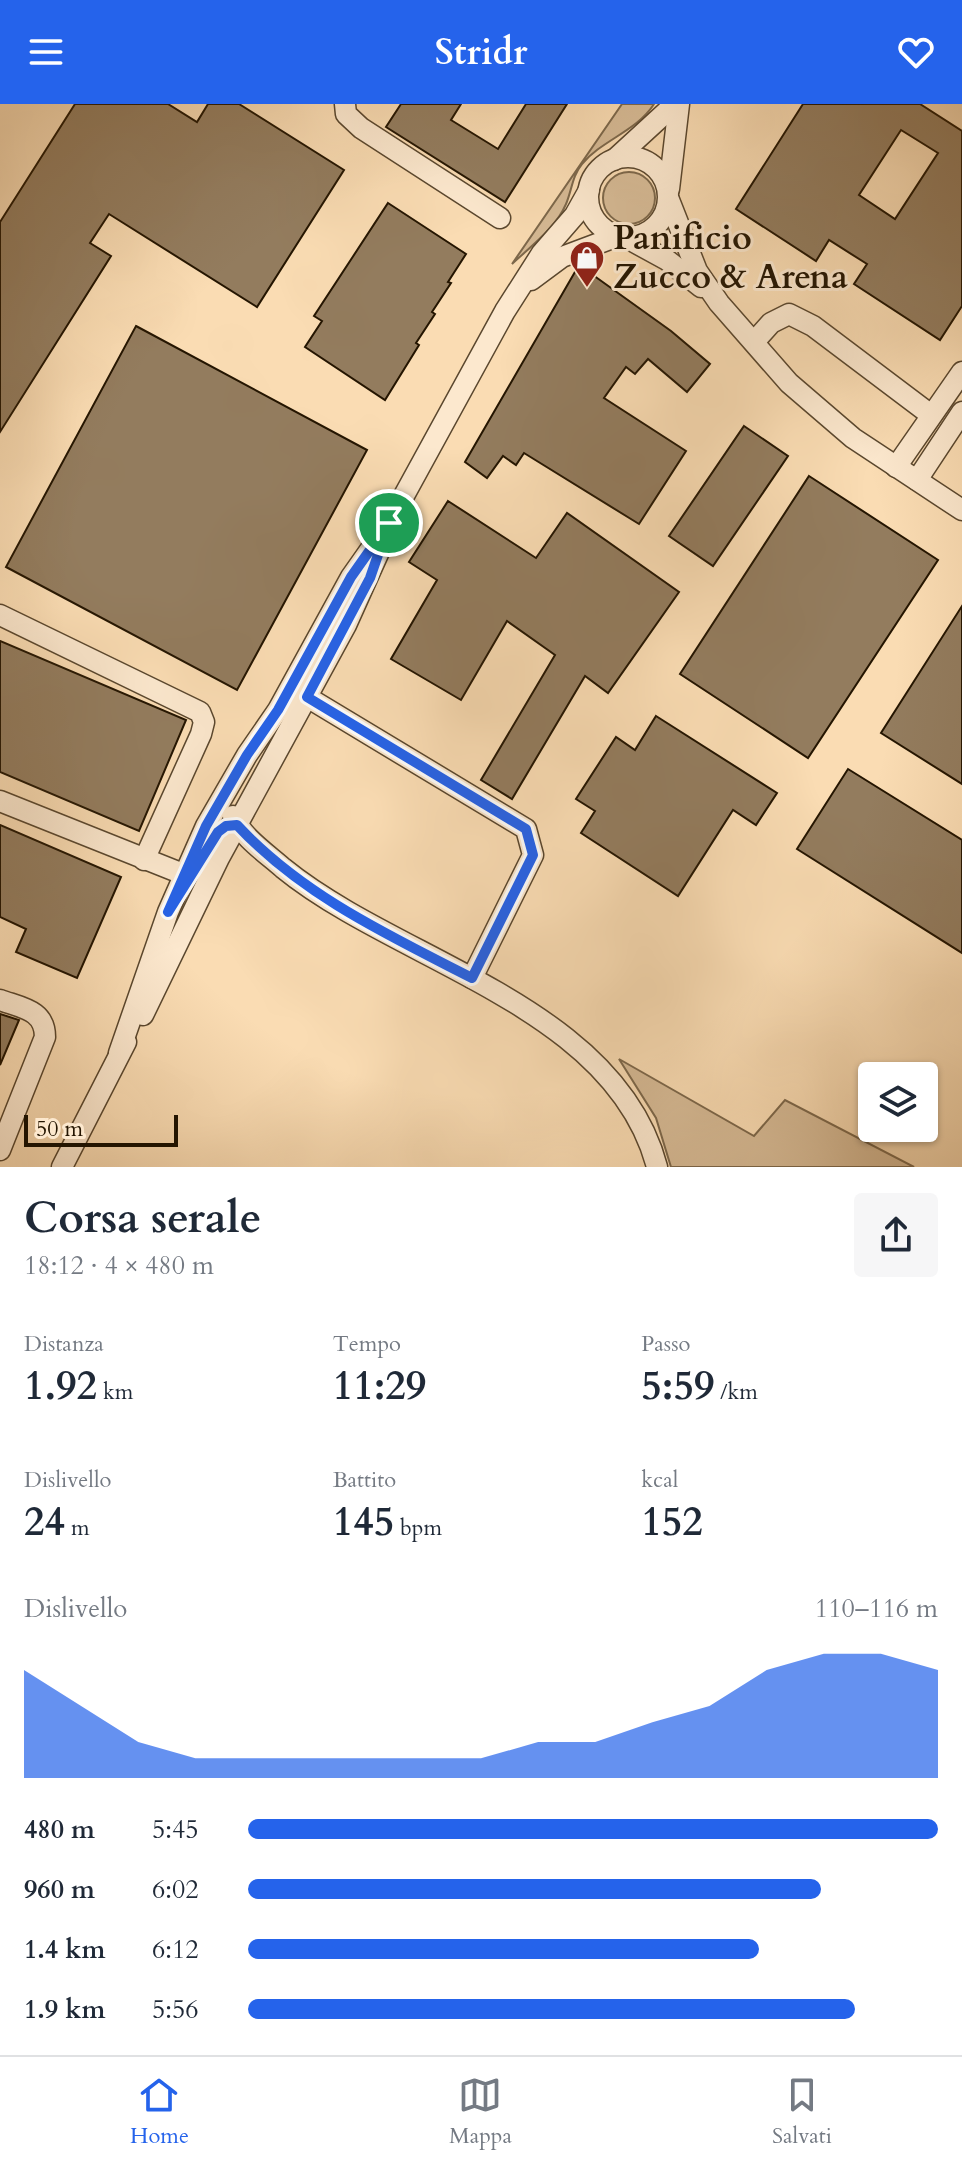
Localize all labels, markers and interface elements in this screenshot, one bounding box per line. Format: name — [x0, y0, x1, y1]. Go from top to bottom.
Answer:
text: Stridr — [435, 28, 527, 77]
icon: menu — [24, 30, 68, 74]
icon: heart — [894, 30, 938, 74]
place label: Panificio Zucco & Arena — [613, 215, 848, 300]
shop icon: Panificio Zucco & Arena — [568, 239, 606, 289]
pin — [355, 489, 423, 557]
icon: arrive — [367, 501, 411, 545]
map controls — [858, 1062, 938, 1142]
button: layers — [858, 1062, 938, 1142]
scale bar — [24, 1111, 178, 1147]
text: 50 m — [36, 1114, 83, 1144]
text: Corsa serale — [24, 1188, 261, 1248]
button: share — [854, 1193, 938, 1277]
text: 18:12 · 4 × 480 m — [24, 1248, 214, 1283]
text: Distanza — [24, 1329, 104, 1359]
text: Tempo — [333, 1329, 401, 1359]
text: Passo — [641, 1329, 690, 1359]
text: 1.92 — [24, 1359, 97, 1414]
text: 11:29 — [333, 1359, 426, 1414]
text: 5:59 — [641, 1359, 714, 1414]
text: km — [97, 1377, 133, 1407]
text: /km — [714, 1377, 758, 1407]
text: Dislivello — [24, 1465, 111, 1495]
text: Battito — [333, 1465, 396, 1495]
text: kcal — [641, 1465, 678, 1495]
text: 24 — [24, 1495, 65, 1550]
text: 145 — [333, 1495, 394, 1550]
text: 152 — [641, 1495, 703, 1550]
text: m — [65, 1513, 90, 1543]
text: bpm — [394, 1513, 442, 1543]
text: Dislivello — [24, 1591, 127, 1626]
text: 110–116 m — [815, 1591, 938, 1626]
text: 480 m — [24, 1812, 95, 1847]
text: 5:45 — [152, 1812, 199, 1847]
text: 960 m — [24, 1872, 95, 1907]
text: 6:02 — [152, 1872, 199, 1907]
text: 1.4 km — [24, 1932, 105, 1967]
text: 6:12 — [152, 1932, 199, 1967]
text: 1.9 km — [24, 1992, 105, 2027]
text: 5:56 — [152, 1992, 199, 2027]
tab: Home — [130, 2073, 189, 2151]
tab: Mappa — [449, 2073, 512, 2151]
tab: Salvati — [772, 2073, 832, 2151]

